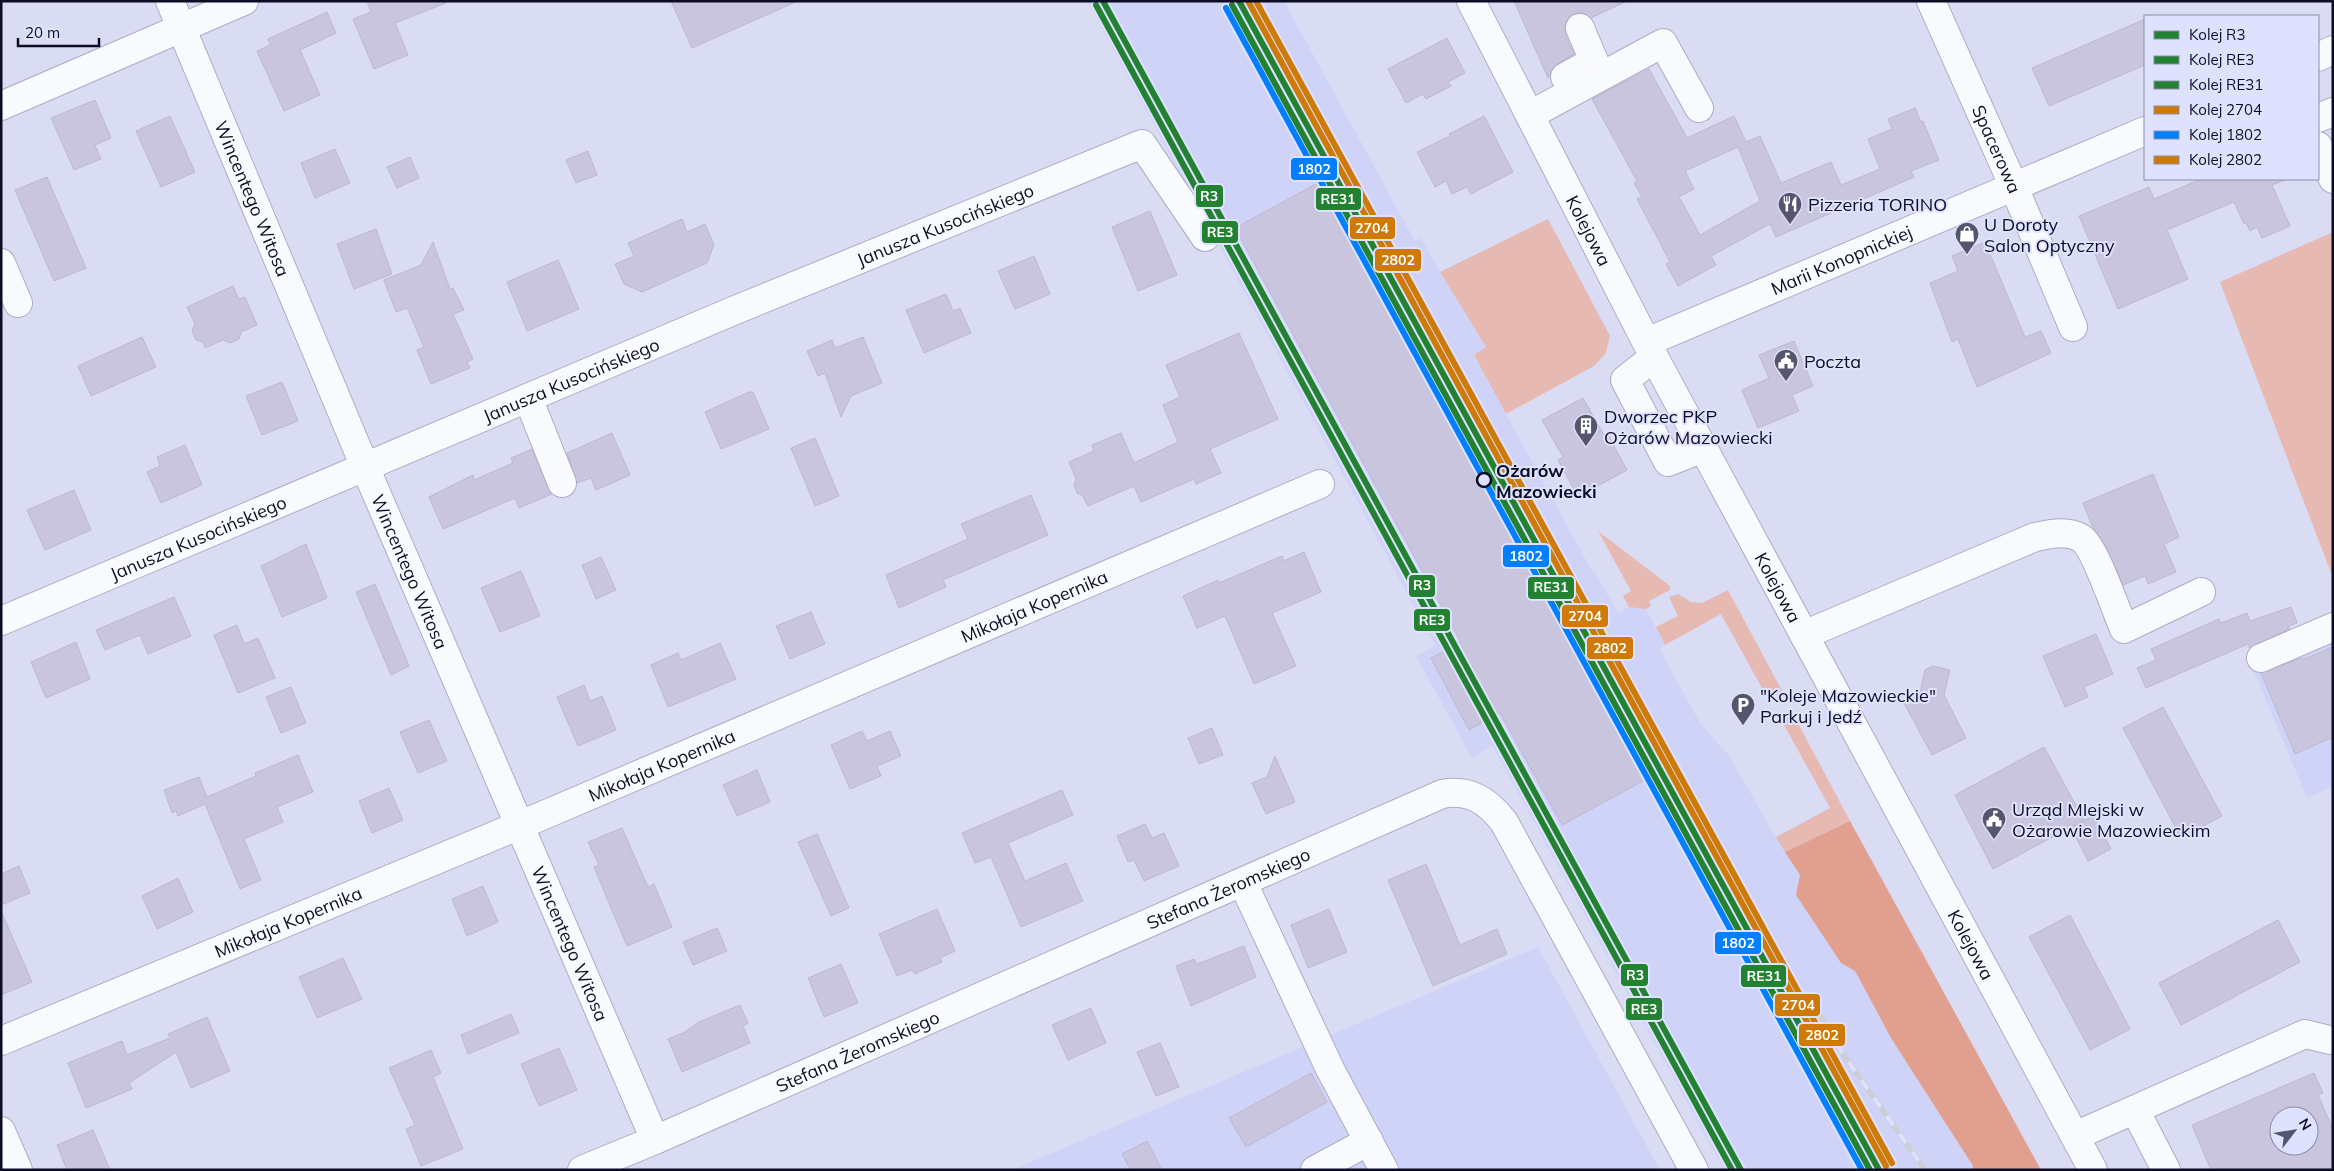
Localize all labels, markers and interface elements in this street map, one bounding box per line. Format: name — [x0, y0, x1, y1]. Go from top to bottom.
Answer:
scale bar — [18, 15, 99, 47]
legend — [2144, 15, 2319, 180]
text: 20 m — [25, 23, 60, 42]
text: Kolej R3 — [2189, 25, 2246, 44]
text: Kolej RE3 — [2189, 50, 2254, 69]
text: Kolej RE31 — [2189, 75, 2263, 94]
text: Kolej 2704 — [2189, 100, 2262, 119]
street label: Spacerowa — [1967, 101, 2027, 196]
street label: Wincentego Witosa — [210, 117, 295, 280]
text: Kolej 1802 — [2189, 125, 2262, 144]
text: Kolej 2802 — [2189, 150, 2262, 169]
line badge: 1802 — [1290, 157, 1338, 181]
text: 1802 — [1297, 160, 1331, 178]
street label: Janusza Kusocińskiego — [853, 178, 1037, 271]
line badge: R3 — [1195, 184, 1224, 208]
text: R3 — [1200, 187, 1218, 205]
line badge: RE31 — [1315, 187, 1362, 211]
text: RE31 — [1321, 190, 1355, 208]
street label: Kolejowa — [1561, 191, 1617, 270]
restaurant icon: Pizzeria TORINO — [1777, 191, 1803, 225]
place label: Pizzeria TORINO — [1808, 193, 1947, 216]
place label: U Doroty Salon Optyczny — [1984, 213, 2115, 257]
line badge: 2704 — [1349, 216, 1396, 240]
text: 2704 — [1355, 219, 1389, 237]
line badge: RE3 — [1201, 220, 1239, 244]
street label: Marii Konopnickiej — [1767, 220, 1915, 300]
shop icon: U Doroty Salon Optyczny — [1954, 221, 1980, 255]
text: RE3 — [1207, 223, 1233, 241]
line badge: 2802 — [1374, 248, 1422, 272]
text: 2802 — [1381, 251, 1415, 269]
street label: Janusza Kusocińskiego — [479, 332, 663, 427]
public building icon: Poczta — [1773, 348, 1799, 382]
place label: Poczta — [1804, 350, 1861, 373]
place label: Dworzec PKP Ożarów Mazowiecki — [1604, 405, 1773, 449]
building icon: Dworzec PKP Ożarów Mazowiecki — [1573, 413, 1599, 447]
place label: Ożarów Mazowiecki — [1496, 459, 1597, 503]
marker: Ożarów Mazowiecki — [1476, 472, 1492, 488]
street label: Janusza Kusocińskiego — [106, 490, 290, 585]
street label: Wincentego Witosa — [367, 491, 454, 653]
line badge: 1802 — [1502, 544, 1550, 568]
text: 1802 — [1509, 547, 1543, 565]
street label: Kolejowa — [1750, 548, 1807, 626]
street label: Mikołaja Kopernika — [957, 564, 1111, 647]
line badge: R3 — [1408, 574, 1436, 598]
text: R3 — [1413, 576, 1431, 594]
line badge: RE31 — [1527, 576, 1575, 600]
text: RE31 — [1534, 578, 1568, 596]
line badge: 2704 — [1561, 604, 1609, 628]
text: 2704 — [1568, 607, 1602, 625]
line badge: RE3 — [1413, 608, 1451, 632]
text: RE3 — [1419, 611, 1445, 629]
line badge: 2802 — [1586, 636, 1634, 660]
text: 2802 — [1593, 639, 1627, 657]
place label: "Koleje Mazowieckie" Parkuj i Jedź — [1760, 684, 1936, 728]
parking icon: "Koleje Mazowieckie" Parkuj i Jedź — [1730, 692, 1756, 726]
street label: Mikołaja Kopernika — [585, 723, 739, 806]
place label: Urząd MIejski w Ożarowie Mazowieckim — [2012, 798, 2210, 842]
public building icon: Urząd MIejski w Ożarowie Mazowieckim — [1981, 806, 2007, 840]
street label: Stefana Żeromskiego — [1143, 842, 1313, 934]
street label: Wincentego Witosa — [527, 863, 614, 1024]
street label: Mikołaja Kopernika — [211, 881, 365, 962]
street label: Kolejowa — [1943, 905, 2000, 984]
line badge: 1802 — [1714, 931, 1762, 955]
text: 1802 — [1721, 934, 1755, 952]
line badge: R3 — [1620, 963, 1649, 987]
line badge: RE31 — [1740, 964, 1787, 988]
text: R3 — [1626, 966, 1644, 984]
text: RE31 — [1747, 967, 1781, 985]
line badge: 2704 — [1774, 993, 1821, 1017]
text: 2704 — [1781, 996, 1815, 1014]
line badge: RE3 — [1625, 997, 1663, 1021]
text: RE3 — [1631, 1000, 1657, 1018]
street label: Stefana Żeromskiego — [772, 1005, 943, 1097]
line badge: 2802 — [1798, 1023, 1846, 1047]
text: 2802 — [1805, 1026, 1839, 1044]
north arrow — [2269, 1106, 2319, 1156]
text: N — [2295, 1115, 2316, 1133]

